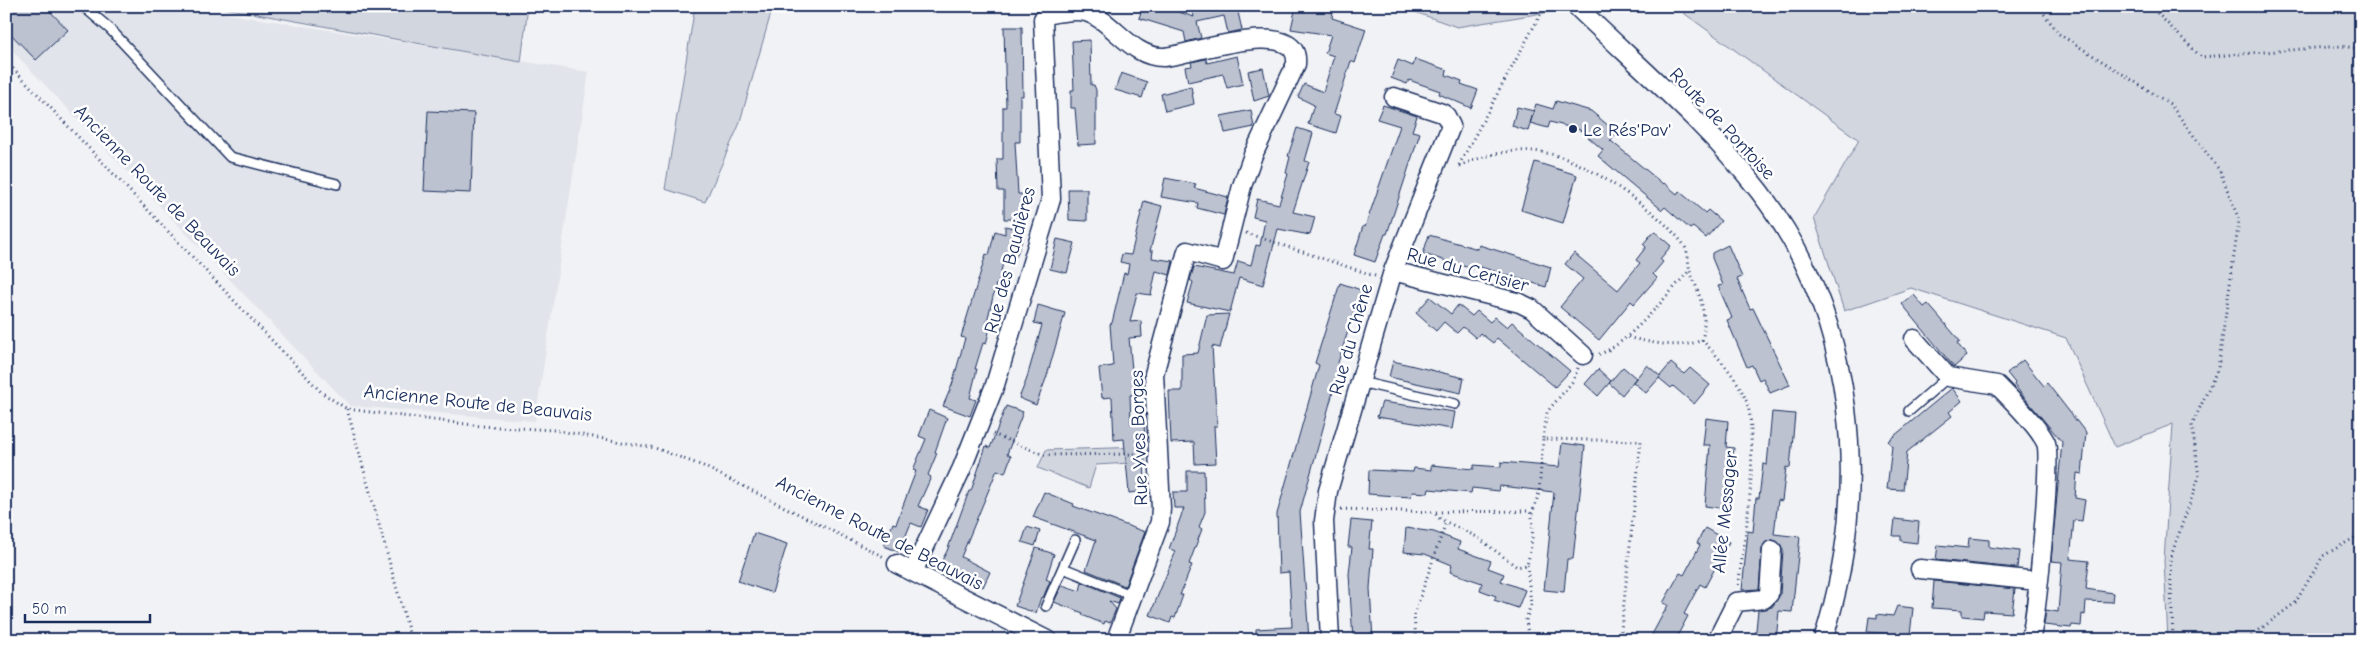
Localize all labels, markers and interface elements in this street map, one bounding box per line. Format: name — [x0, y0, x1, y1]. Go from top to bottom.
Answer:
street label: Route de Pontoise — [1665, 63, 1780, 184]
street label: Ancienne Route de Beauvais — [70, 101, 245, 281]
place label: Le Rés'Pav' — [1583, 119, 1672, 141]
marker: Le Rés'Pav' — [1567, 123, 1579, 135]
street label: Rue des Baudières — [980, 185, 1040, 336]
street label: Rue du Cerisier — [1404, 243, 1532, 297]
street label: Rue du Chêne — [1325, 281, 1377, 397]
street label: Rue Yves Borges — [1126, 370, 1152, 506]
street label: Ancienne Route de Beauvais — [363, 380, 593, 426]
street label: Allée Messager — [1708, 449, 1742, 574]
street label: Ancienne Route de Beauvais — [772, 471, 987, 595]
scale bar — [25, 591, 150, 623]
text: 50 m — [32, 600, 67, 618]

